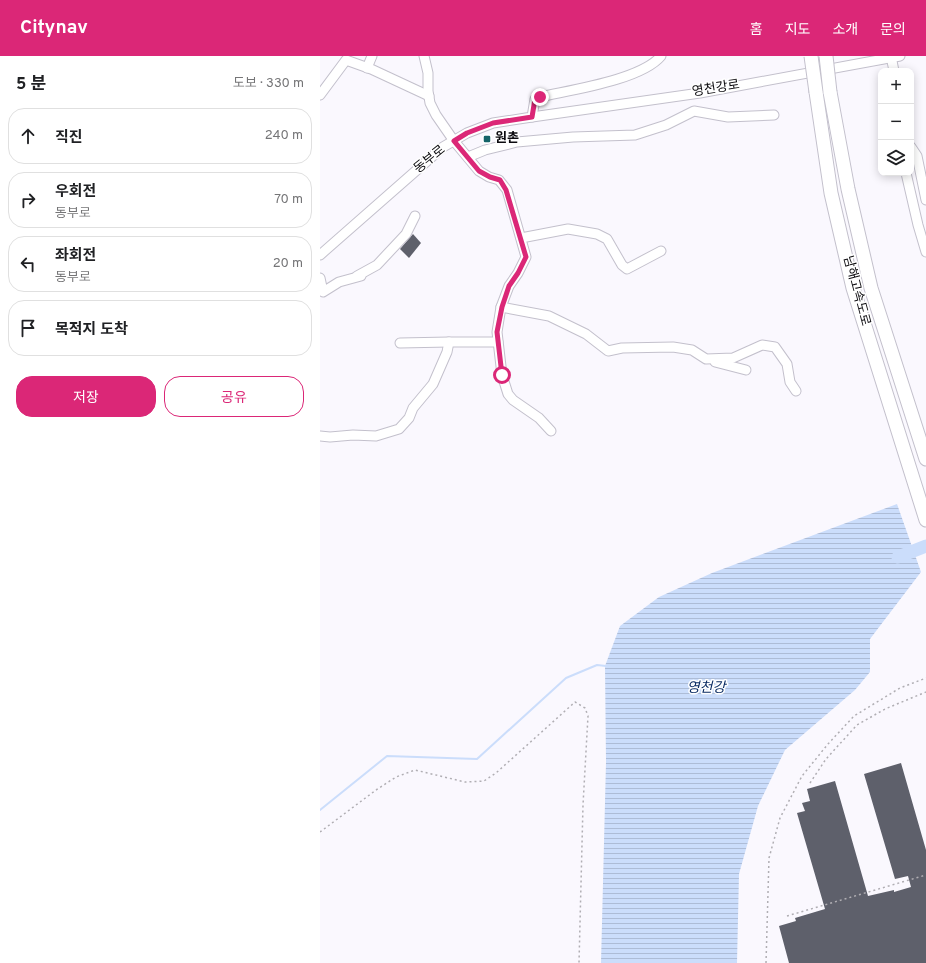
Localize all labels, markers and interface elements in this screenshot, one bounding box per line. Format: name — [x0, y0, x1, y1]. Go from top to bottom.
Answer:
text: Citynav — [20, 16, 88, 40]
text: 홈 — [750, 22, 763, 39]
text: 지도 — [785, 22, 810, 39]
text: 소개 — [832, 22, 858, 39]
text: 문의 — [880, 22, 906, 39]
map controls — [878, 68, 914, 176]
button: + — [878, 68, 914, 104]
text: 5 분 — [16, 74, 46, 96]
text: 도보 · 330 m — [233, 76, 304, 92]
street label: 영천강로 — [691, 76, 741, 101]
route end — [531, 88, 549, 106]
button: − — [878, 104, 914, 140]
icon: ahead — [17, 125, 39, 147]
text: 240 m — [265, 128, 303, 144]
text: 직진 — [55, 129, 83, 148]
place label: 원촌 — [495, 131, 519, 147]
marker: 원촌 — [482, 134, 492, 144]
button: layers — [878, 140, 914, 176]
street label: 동부로 — [411, 142, 449, 178]
text: 우회전 — [55, 183, 96, 202]
icon: right — [17, 189, 39, 211]
text: 70 m — [274, 192, 303, 208]
text: 동부로 — [55, 206, 91, 222]
text: 좌회전 — [55, 247, 96, 266]
icon: left — [17, 253, 39, 275]
street label: 남해고속도로 — [839, 254, 873, 328]
text: 20 m — [273, 256, 303, 272]
text: 동부로 — [55, 270, 91, 286]
icon: arrive — [17, 317, 39, 339]
text: 목적지 도착 — [55, 321, 128, 340]
route start — [493, 366, 511, 384]
button: 저장 — [16, 376, 156, 417]
button: 공유 — [164, 376, 304, 417]
water label: 영천강 — [687, 680, 727, 697]

